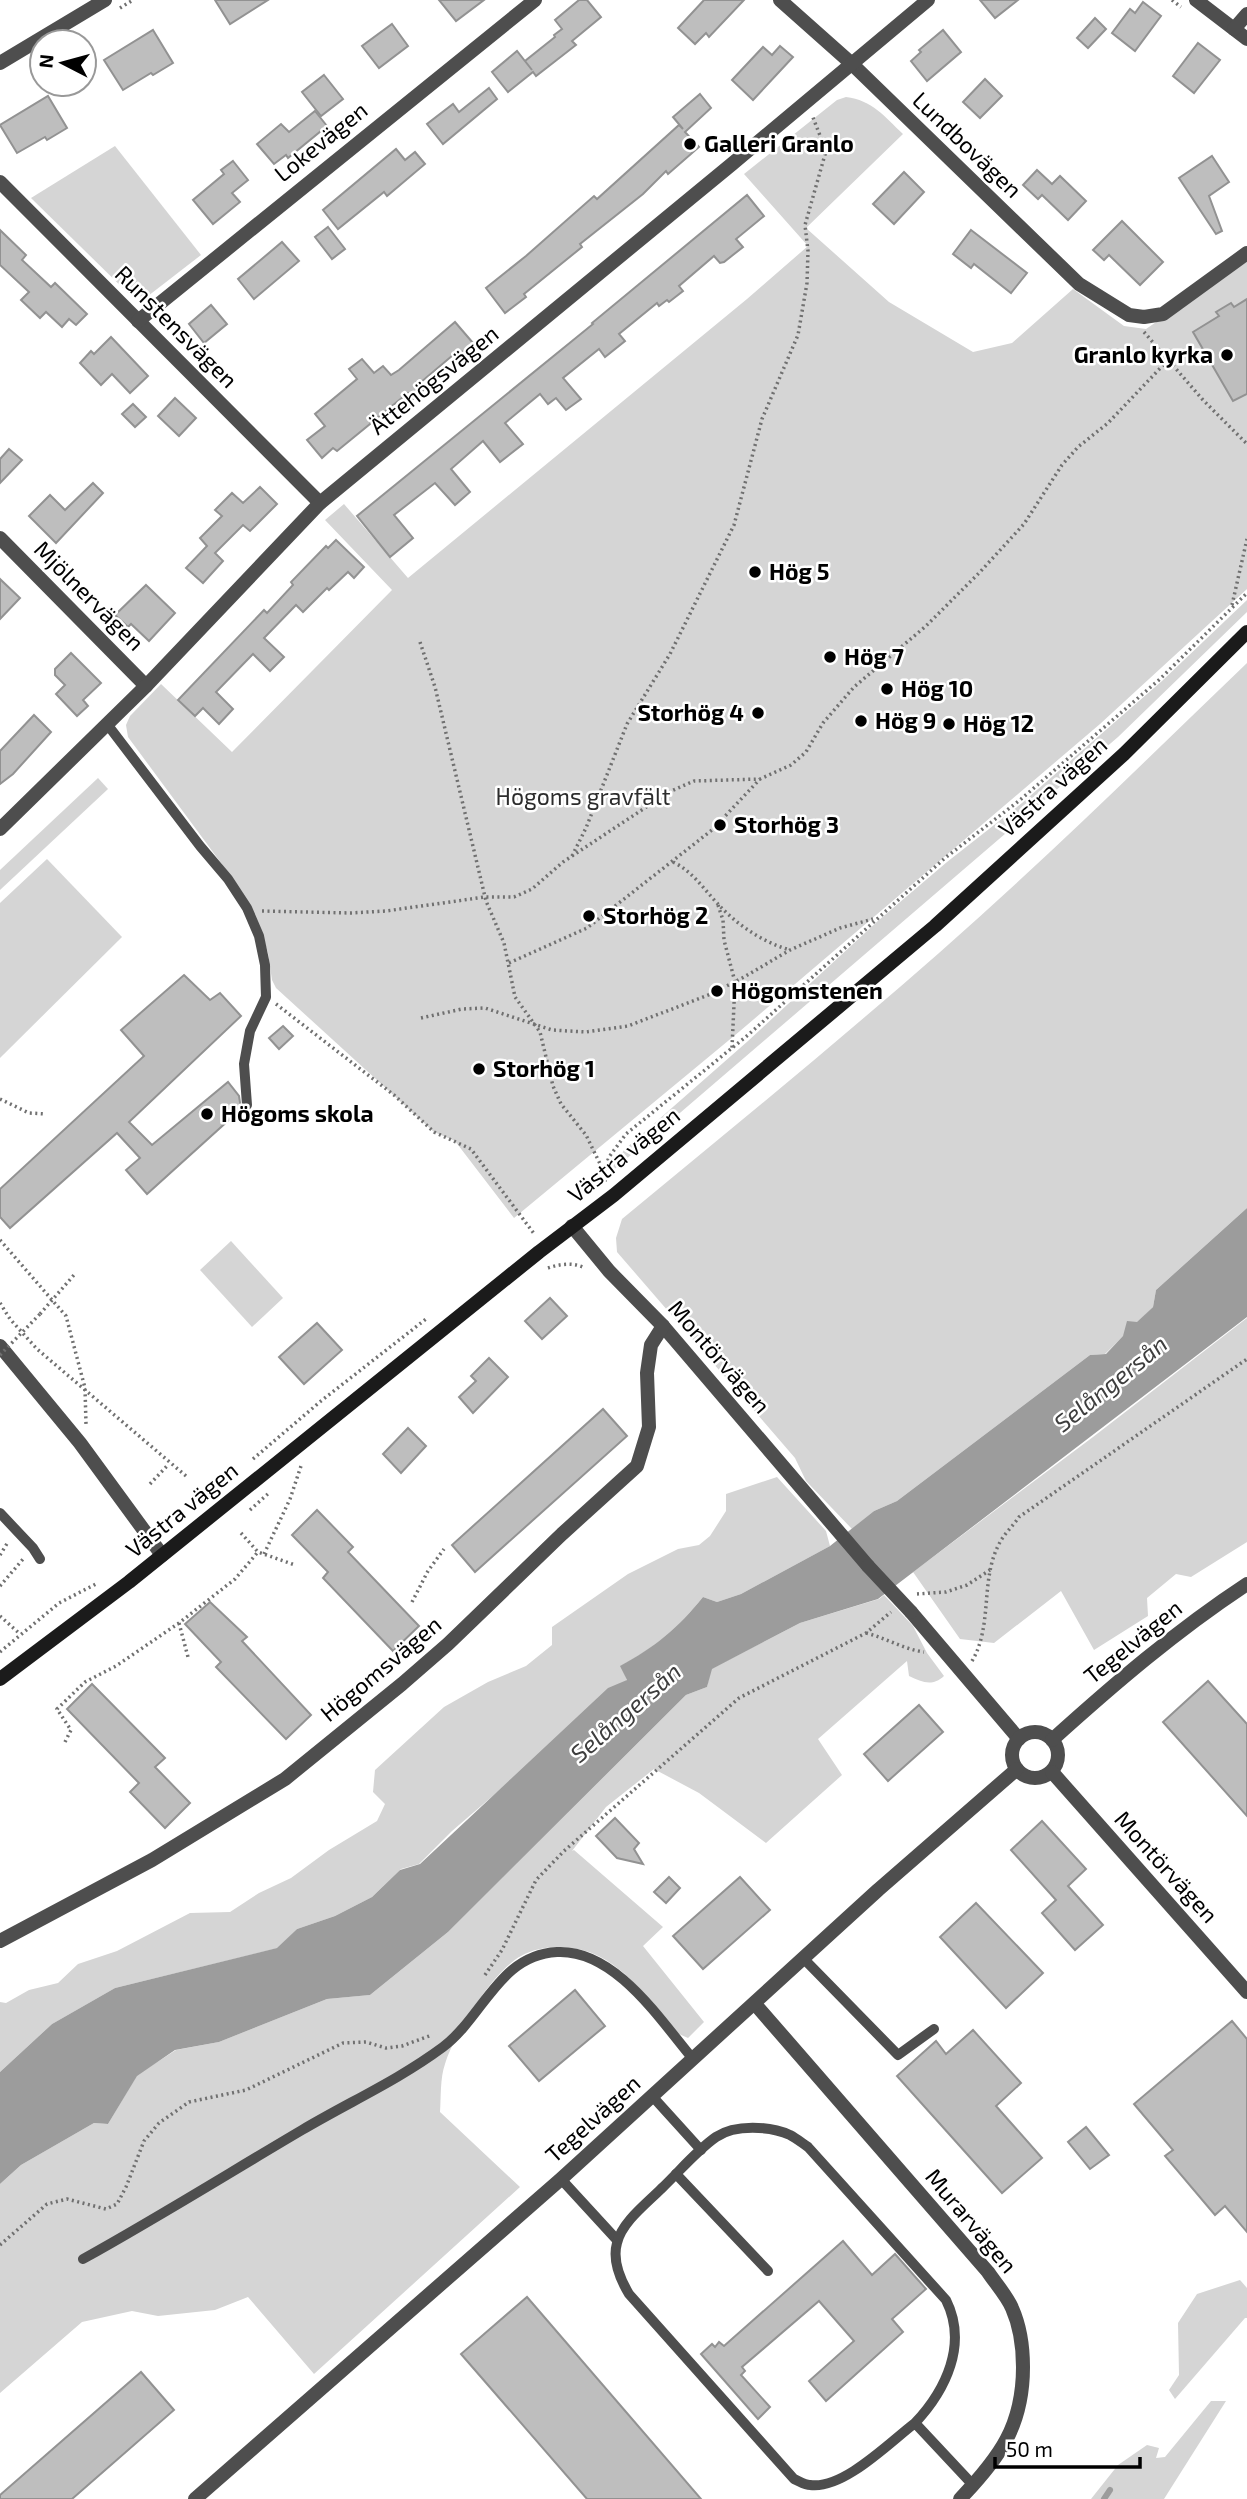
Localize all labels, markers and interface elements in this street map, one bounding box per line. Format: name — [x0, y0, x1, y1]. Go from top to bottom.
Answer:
north arrow — [28, 28, 98, 98]
text: N — [33, 53, 58, 69]
street label: Lundbovägen — [907, 85, 1028, 203]
street label: Lokevägen — [268, 95, 373, 187]
place label: Galleri Granlo — [704, 129, 854, 157]
marker: Galleri Granlo — [682, 136, 698, 152]
street label: Runstensvägen — [110, 259, 244, 393]
street label: Ättehögsvägen — [363, 319, 504, 440]
place label: Granlo kyrka — [1074, 340, 1213, 368]
marker: Granlo kyrka — [1219, 347, 1235, 363]
street label: Mjölnervägen — [29, 535, 150, 656]
place label: Hög 5 — [769, 557, 830, 585]
marker: Hög 5 — [747, 564, 763, 580]
place label: Hög 7 — [844, 642, 904, 670]
marker: Hög 7 — [822, 649, 838, 665]
place label: Hög 10 — [901, 674, 973, 702]
marker: Hög 10 — [879, 681, 895, 697]
place label: Storhög 4 — [637, 698, 744, 726]
marker: Storhög 4 — [750, 705, 766, 721]
place label: Hög 9 — [875, 706, 936, 734]
place label: Hög 12 — [963, 709, 1034, 737]
marker: Hög 9 — [853, 713, 869, 729]
marker: Hög 12 — [941, 716, 957, 732]
street label: Västra vägen — [992, 730, 1112, 842]
park label: Högoms gravfält — [496, 782, 671, 810]
place label: Storhög 3 — [734, 810, 839, 838]
marker: Storhög 3 — [712, 817, 728, 833]
place label: Storhög 2 — [603, 901, 708, 929]
marker: Storhög 2 — [581, 908, 597, 924]
place label: Högomstenen — [731, 976, 883, 1004]
marker: Högomstenen — [709, 983, 725, 999]
place label: Storhög 1 — [493, 1054, 595, 1082]
marker: Storhög 1 — [471, 1061, 487, 1077]
place label: Högoms skola — [221, 1099, 374, 1127]
street label: Västra vägen — [562, 1101, 685, 1208]
marker: Högoms skola — [199, 1106, 215, 1122]
street label: Montörvägen — [663, 1294, 777, 1419]
water label: Selångersån — [1048, 1328, 1172, 1437]
street label: Västra vägen — [120, 1456, 243, 1563]
street label: Tegelvägen — [1078, 1593, 1187, 1689]
street label: Högomsvägen — [314, 1610, 446, 1727]
water label: Selångersån — [564, 1656, 686, 1768]
street label: Montörvägen — [1109, 1805, 1224, 1928]
street label: Tegelvägen — [539, 2068, 645, 2168]
street label: Murarvägen — [920, 2163, 1023, 2278]
scale bar — [995, 2426, 1140, 2470]
text: 50 m — [1006, 2436, 1053, 2461]

